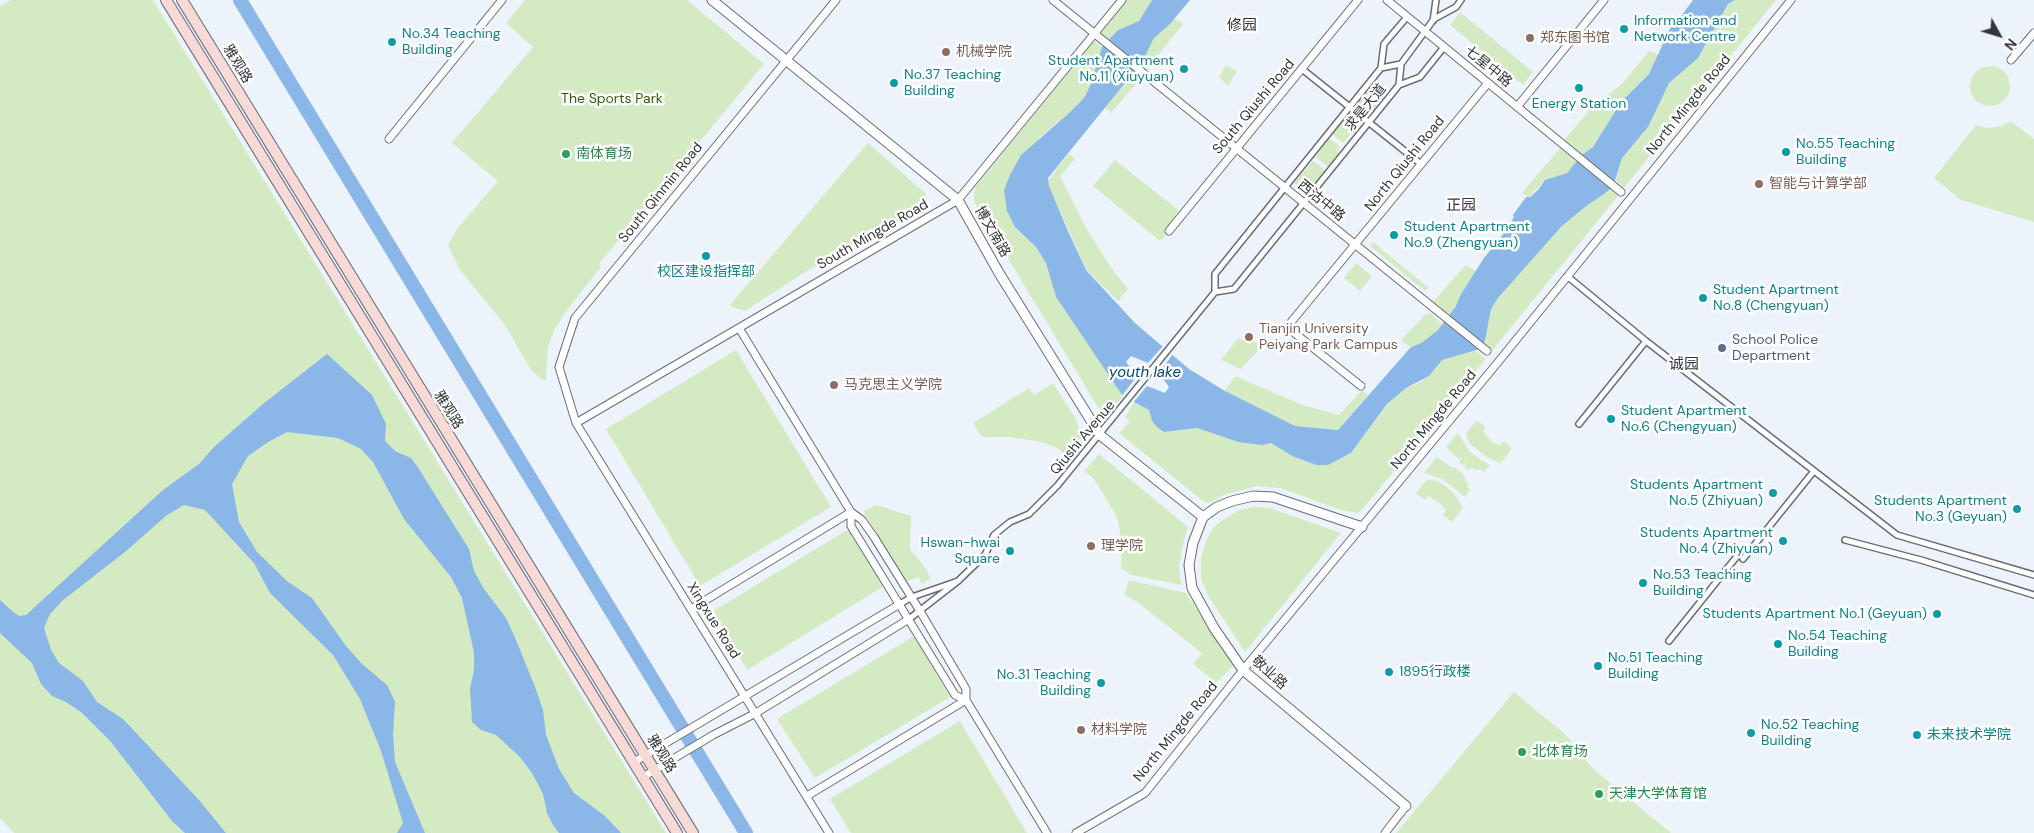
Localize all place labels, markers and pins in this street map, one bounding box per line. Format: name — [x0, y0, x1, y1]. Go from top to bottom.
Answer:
place label: Information and Network Centre — [1634, 13, 1737, 46]
marker: Information and Network Centre — [1618, 23, 1630, 35]
place label: No.34 Teaching Building — [402, 26, 501, 58]
place label: 郑东图书馆 — [1540, 30, 1610, 46]
marker: 郑东图书馆 — [1524, 32, 1536, 44]
marker: No.34 Teaching Building — [386, 36, 398, 48]
place label: 机械学院 — [956, 44, 1012, 60]
marker: 机械学院 — [940, 46, 952, 58]
place label: Student Apartment No.11 (Xiuyuan) — [1048, 53, 1174, 85]
marker: Student Apartment No.11 (Xiuyuan) — [1178, 63, 1190, 75]
place label: No.37 Teaching Building — [904, 67, 1001, 100]
marker: No.37 Teaching Building — [888, 77, 900, 89]
marker: Energy Station — [1573, 82, 1585, 94]
place label: Energy Station — [1532, 96, 1626, 112]
place label: No.55 Teaching Building — [1796, 136, 1895, 168]
place label: 南体育场 — [576, 146, 632, 162]
marker: No.55 Teaching Building — [1780, 146, 1792, 158]
marker: 南体育场 — [560, 148, 572, 160]
place label: 智能与计算学部 — [1769, 176, 1867, 192]
marker: 智能与计算学部 — [1753, 178, 1765, 190]
place label: Student Apartment No.9 (Zhengyuan) — [1404, 219, 1530, 252]
marker: Student Apartment No.9 (Zhengyuan) — [1388, 229, 1400, 241]
marker: 校区建设指挥部 — [700, 250, 712, 262]
place label: 校区建设指挥部 — [657, 264, 755, 280]
place label: Student Apartment No.8 (Chengyuan) — [1713, 282, 1839, 314]
marker: Student Apartment No.8 (Chengyuan) — [1697, 292, 1709, 304]
place label: Tianjin University Peiyang Park Campus — [1259, 321, 1398, 354]
marker: Tianjin University Peiyang Park Campus — [1243, 331, 1255, 343]
place label: School Police Department — [1732, 332, 1818, 364]
marker: School Police Department — [1716, 342, 1728, 354]
place label: 马克思主义学院 — [844, 377, 942, 393]
marker: 马克思主义学院 — [828, 379, 840, 391]
place label: Student Apartment No.6 (Chengyuan) — [1621, 403, 1747, 436]
marker: Student Apartment No.6 (Chengyuan) — [1605, 413, 1617, 425]
place label: Students Apartment No.5 (Zhiyuan) — [1630, 477, 1763, 510]
marker: Students Apartment No.5 (Zhiyuan) — [1767, 487, 1779, 499]
place label: Students Apartment No.3 (Geyuan) — [1874, 493, 2007, 526]
marker: Students Apartment No.3 (Geyuan) — [2011, 503, 2023, 515]
place label: Students Apartment No.4 (Zhiyuan) — [1640, 525, 1773, 558]
place label: Hswan-hwai Square — [921, 535, 1000, 568]
marker: Students Apartment No.4 (Zhiyuan) — [1777, 535, 1789, 547]
place label: 理学院 — [1101, 538, 1143, 554]
marker: 理学院 — [1085, 540, 1097, 552]
marker: Hswan-hwai Square — [1004, 545, 1016, 557]
place label: No.53 Teaching Building — [1653, 567, 1752, 600]
marker: No.53 Teaching Building — [1637, 577, 1649, 589]
place label: Students Apartment No.1 (Geyuan) — [1703, 606, 1927, 622]
marker: Students Apartment No.1 (Geyuan) — [1931, 608, 1943, 620]
place label: No.54 Teaching Building — [1788, 628, 1887, 660]
marker: No.54 Teaching Building — [1772, 638, 1784, 650]
place label: No.51 Teaching Building — [1608, 650, 1703, 682]
marker: No.51 Teaching Building — [1592, 660, 1604, 672]
place label: 1895行政楼 — [1399, 664, 1471, 680]
marker: 1895行政楼 — [1383, 666, 1395, 678]
place label: No.31 Teaching Building — [997, 667, 1091, 700]
marker: No.31 Teaching Building — [1095, 677, 1107, 689]
place label: No.52 Teaching Building — [1761, 717, 1859, 750]
place label: 材料学院 — [1091, 722, 1147, 738]
marker: 材料学院 — [1075, 724, 1087, 736]
marker: No.52 Teaching Building — [1745, 727, 1757, 739]
place label: 未来技术学院 — [1927, 727, 2011, 743]
marker: 未来技术学院 — [1911, 729, 1923, 741]
place label: 北体育场 — [1532, 744, 1588, 760]
marker: 北体育场 — [1516, 746, 1528, 758]
place label: 天津大学体育馆 — [1609, 786, 1707, 802]
marker: 天津大学体育馆 — [1593, 788, 1605, 800]

